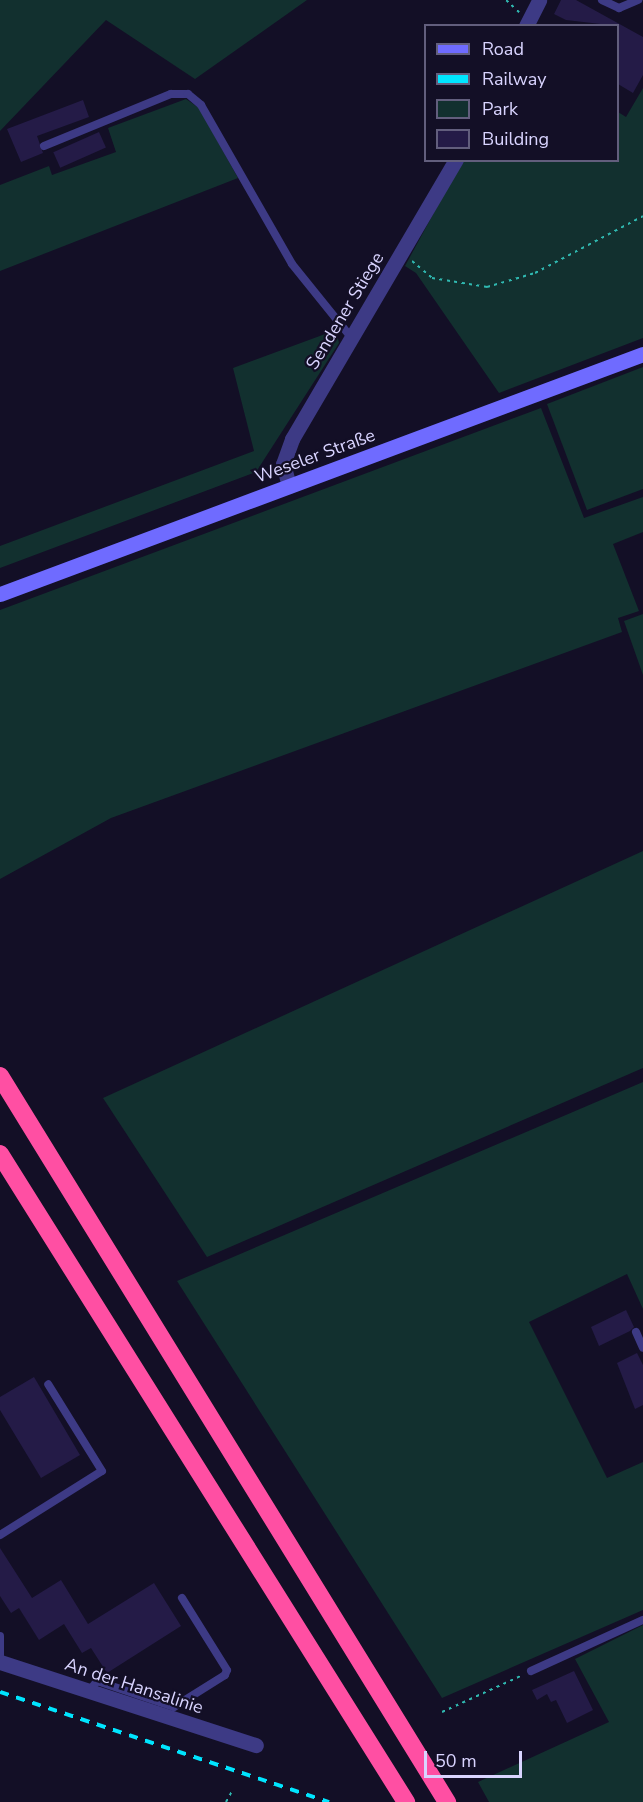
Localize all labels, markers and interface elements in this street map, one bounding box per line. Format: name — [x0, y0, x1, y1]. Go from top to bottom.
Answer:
legend — [424, 24, 619, 162]
text: Road — [482, 37, 524, 61]
text: Railway — [482, 67, 547, 91]
text: Park — [482, 97, 518, 121]
text: Building — [482, 127, 549, 151]
street label: Sendener Stiege — [301, 248, 389, 374]
street label: Weseler Straße — [252, 424, 378, 488]
street label: An der Hansalinie — [62, 1653, 206, 1719]
scale bar — [427, 1739, 524, 1777]
text: 50 m — [435, 1749, 477, 1773]

